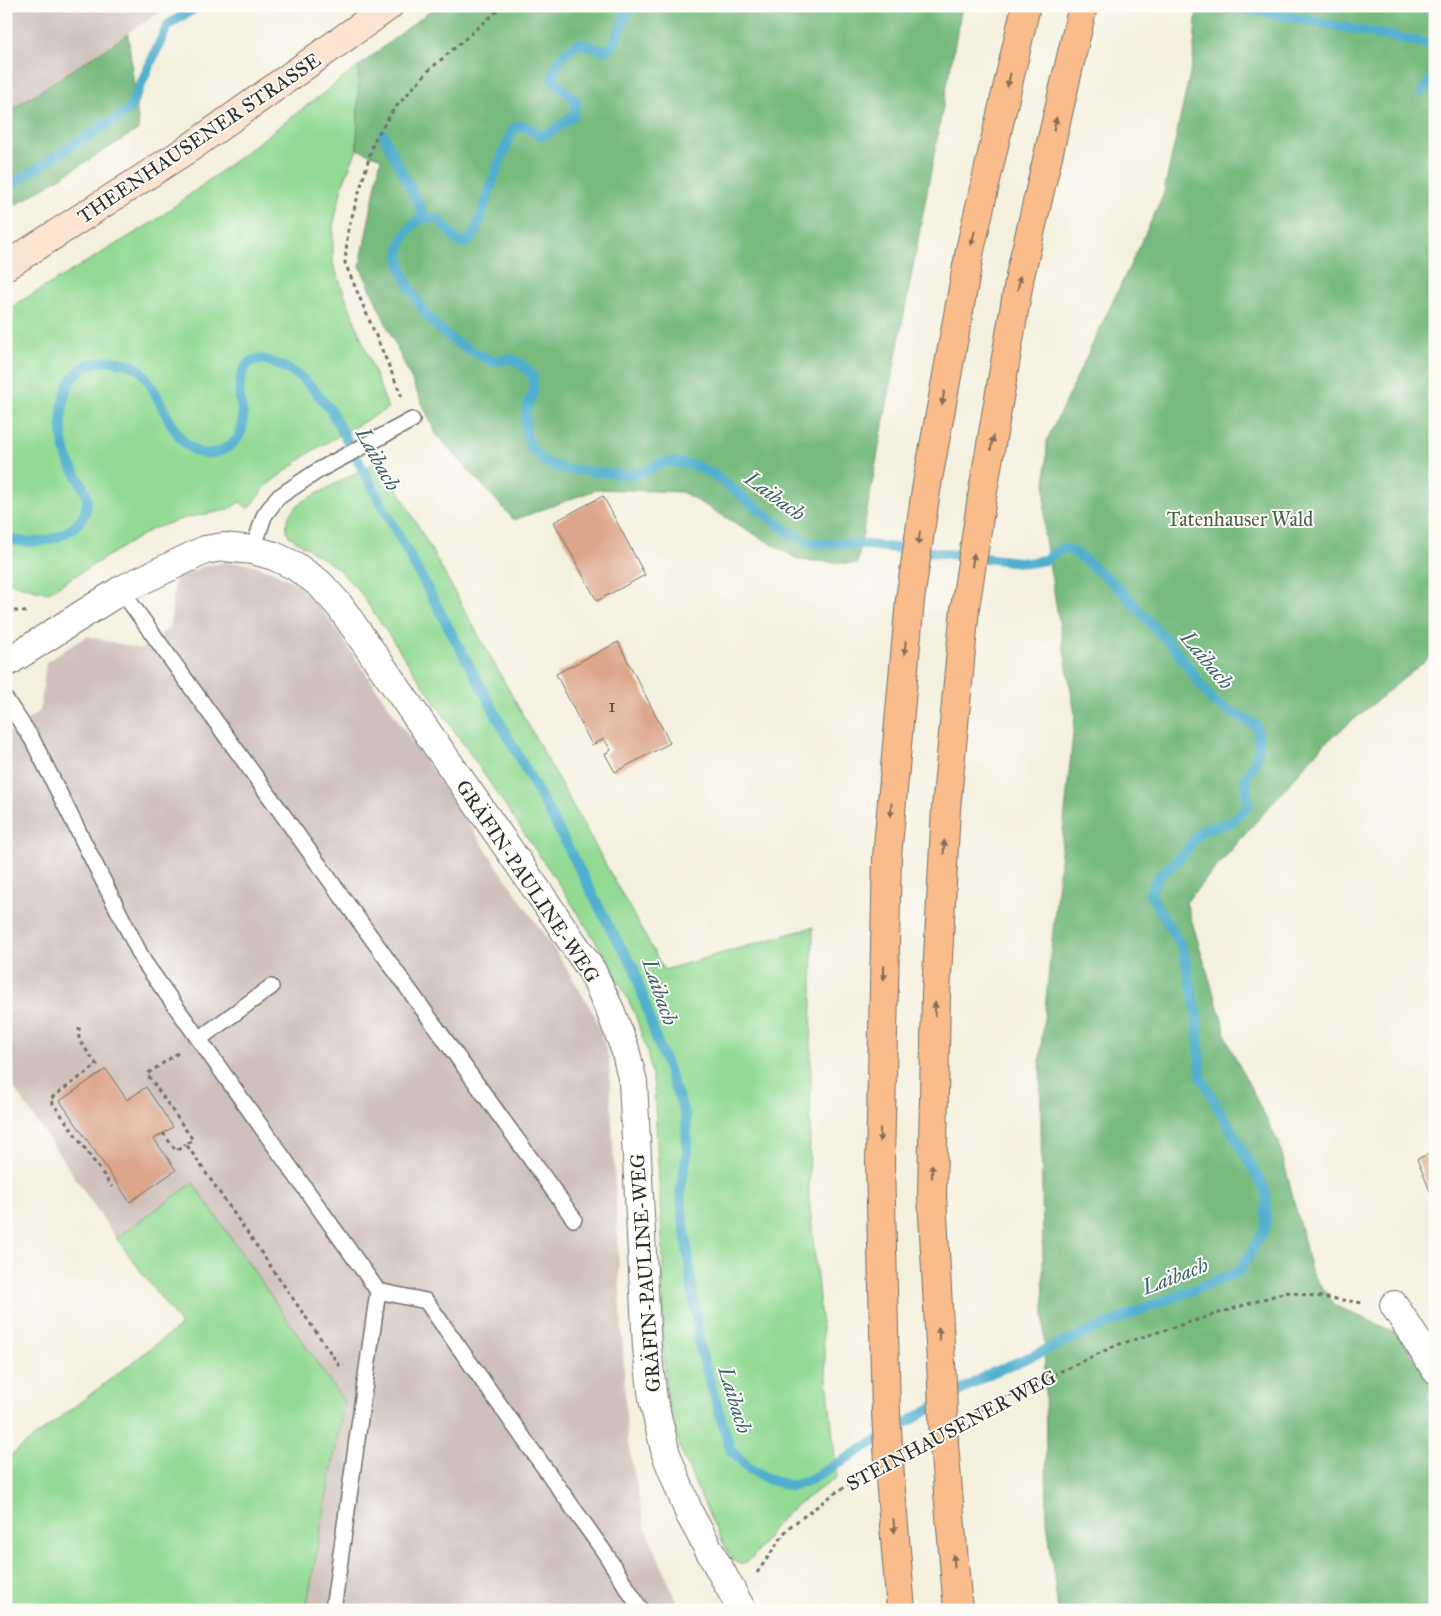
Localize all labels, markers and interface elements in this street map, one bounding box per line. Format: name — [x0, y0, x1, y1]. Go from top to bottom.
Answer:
street label: THEENHAUSENER STRASSE — [73, 48, 325, 228]
one-way arrow — [1005, 72, 1013, 87]
one-way arrow — [1051, 117, 1059, 132]
one-way arrow — [969, 231, 977, 246]
one-way arrow — [1016, 275, 1024, 291]
one-way arrow — [939, 391, 947, 407]
water label: Laibach — [350, 422, 406, 495]
one-way arrow — [988, 435, 996, 451]
water label: Laibach — [739, 465, 810, 527]
park label: Tatenhauser Wald — [1167, 507, 1313, 531]
one-way arrow — [915, 531, 923, 547]
one-way arrow — [969, 552, 977, 568]
water label: Laibach — [1174, 625, 1239, 695]
one-way arrow — [901, 641, 909, 657]
house number: 1 — [608, 695, 616, 717]
street label: GRÄFIN-PAULINE-WEG — [451, 775, 605, 987]
one-way arrow — [887, 803, 895, 819]
one-way arrow — [940, 838, 948, 854]
water label: Laibach — [636, 954, 683, 1029]
one-way arrow — [880, 965, 888, 981]
one-way arrow — [931, 1001, 939, 1017]
one-way arrow — [876, 1127, 884, 1143]
street label: GRÄFIN-PAULINE-WEG — [625, 1153, 665, 1393]
one-way arrow — [928, 1163, 936, 1179]
water label: Laibach — [1137, 1252, 1212, 1301]
one-way arrow — [935, 1325, 943, 1341]
water label: Laibach — [712, 1362, 757, 1437]
street label: STEINHAUSENER WEG — [842, 1364, 1060, 1496]
one-way arrow — [890, 1519, 898, 1535]
one-way arrow — [950, 1553, 958, 1569]

